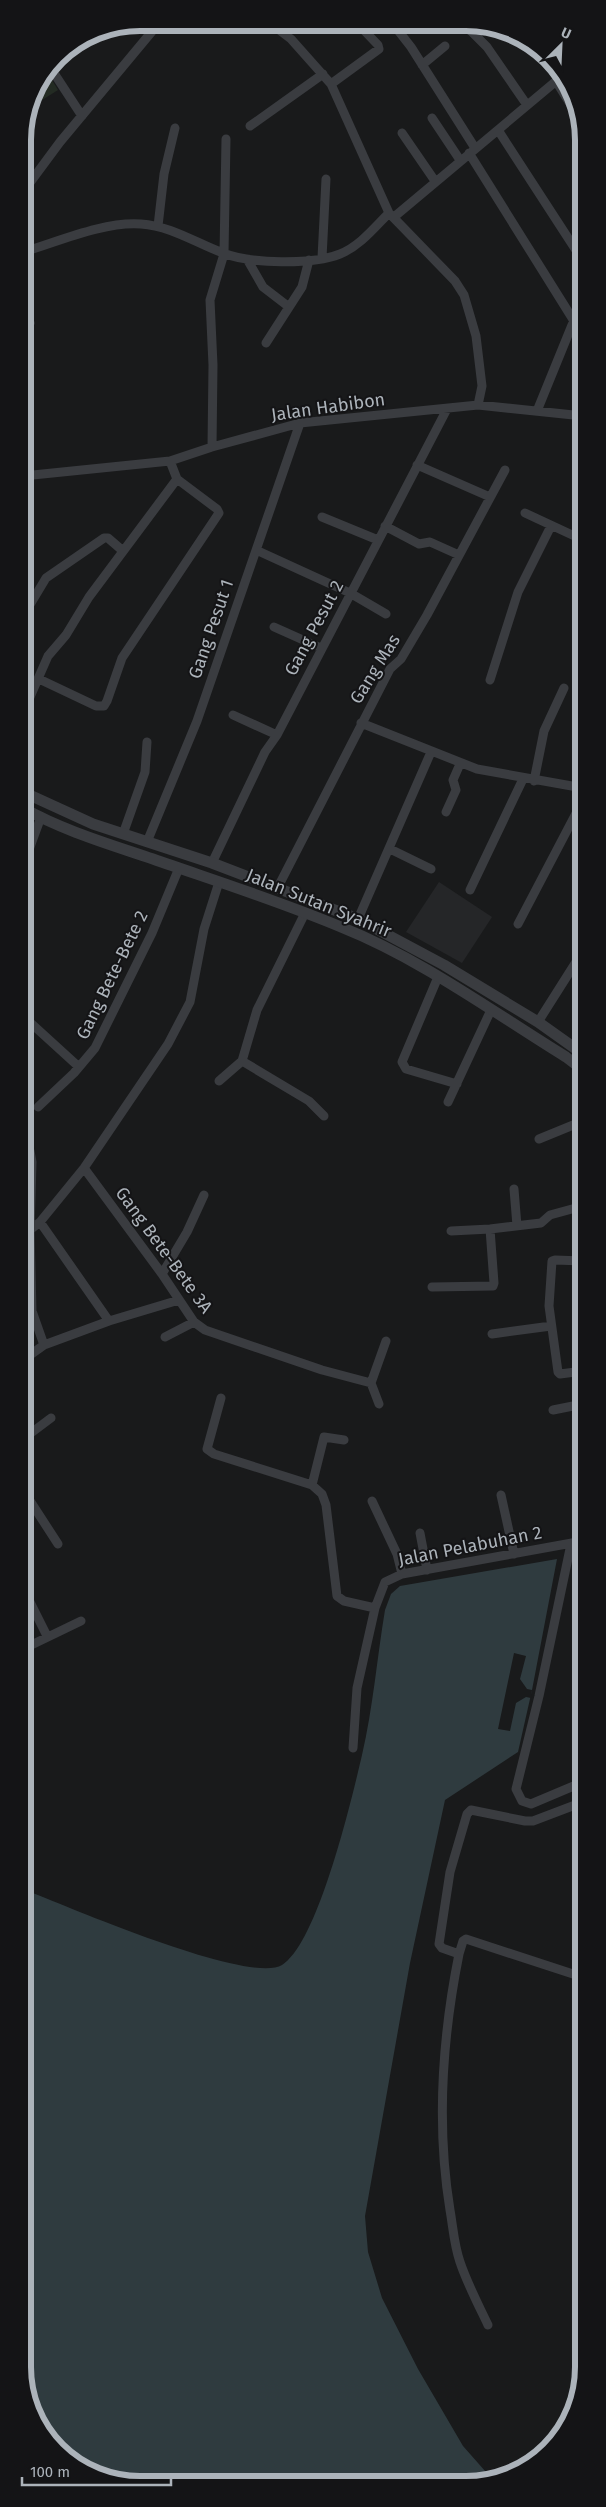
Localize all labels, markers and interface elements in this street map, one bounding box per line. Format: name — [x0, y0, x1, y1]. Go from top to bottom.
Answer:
north arrow — [536, 20, 586, 70]
text: U — [558, 24, 574, 43]
street label: Jalan Habibon — [270, 388, 386, 426]
street label: Gang Pesut 1 — [184, 576, 238, 682]
street label: Gang Pesut 2 — [280, 577, 348, 679]
street label: Gang Mas — [345, 630, 405, 708]
street label: Jalan Sutan Syahrir — [243, 864, 395, 942]
street label: Gang Bete-Bete 2 — [71, 907, 153, 1043]
street label: Gang Bete-Bete 3A — [111, 1183, 218, 1318]
street label: Jalan Pelabuhan 2 — [396, 1521, 544, 1571]
scale bar — [22, 2454, 171, 2486]
text: 100 m — [30, 2463, 70, 2481]

